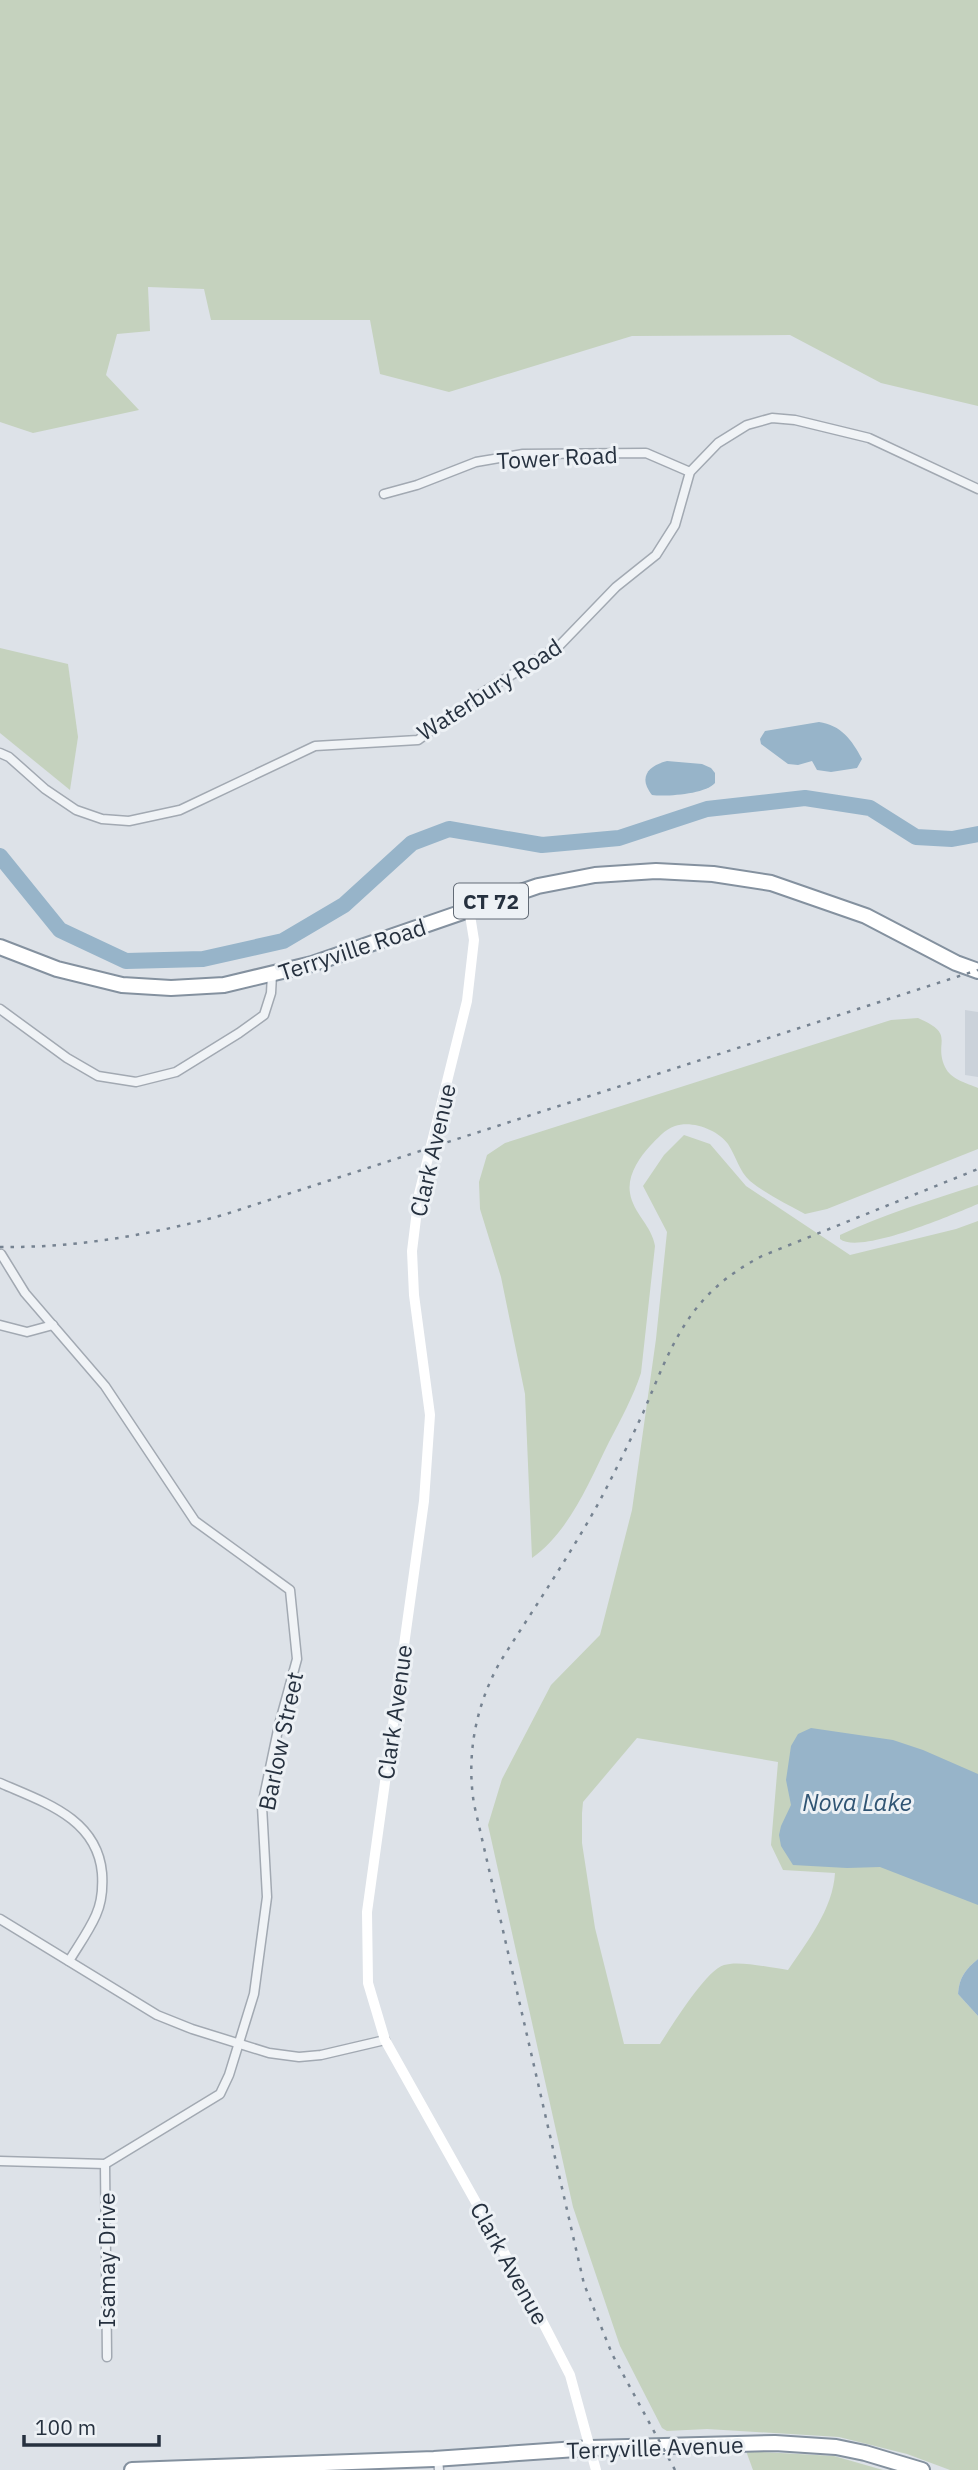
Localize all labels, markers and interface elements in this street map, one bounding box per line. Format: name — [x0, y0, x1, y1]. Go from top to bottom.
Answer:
street label: Tower Road — [496, 439, 618, 475]
street label: Waterbury Road — [411, 631, 567, 747]
road number: CT 72 — [454, 884, 528, 918]
street label: Terryville Road — [274, 911, 430, 987]
street label: Clark Avenue — [402, 1081, 462, 1219]
street label: Clark Avenue — [370, 1643, 418, 1781]
street label: Barlow Street — [251, 1669, 309, 1813]
water label: Nova Lake — [802, 1786, 912, 1818]
street label: Isamay Drive — [91, 2192, 121, 2328]
street label: Clark Avenue — [464, 2196, 556, 2330]
scale bar — [24, 2404, 159, 2448]
text: 100 m — [35, 2413, 96, 2441]
street label: Terryville Avenue — [566, 2429, 744, 2465]

